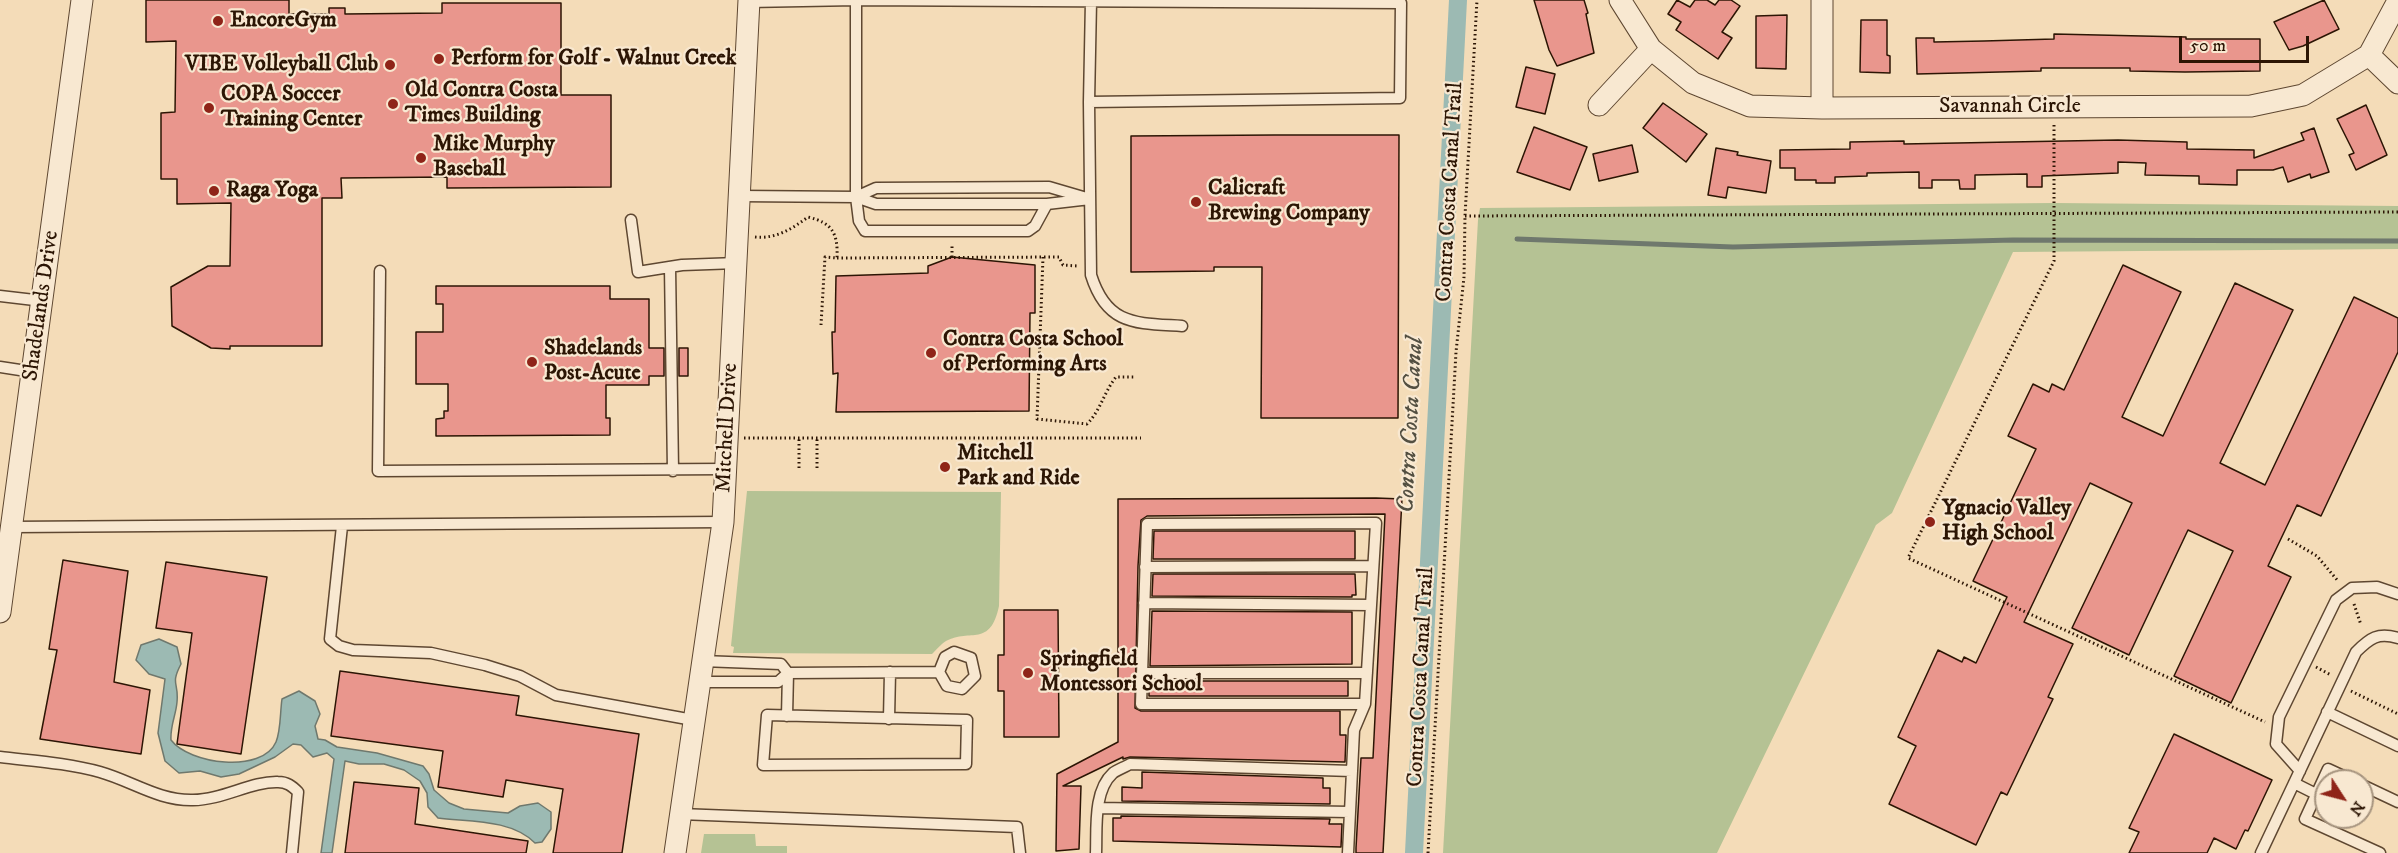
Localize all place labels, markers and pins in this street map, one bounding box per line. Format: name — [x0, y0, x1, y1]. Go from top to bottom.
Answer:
place label: EncoreGym — [230, 8, 337, 34]
marker: EncoreGym — [211, 14, 225, 28]
place label: Perform for Golf - Walnut Creek — [451, 46, 737, 72]
place label: VIBE Volleyball Club — [185, 52, 378, 78]
marker: Perform for Golf - Walnut Creek — [432, 52, 446, 66]
marker: VIBE Volleyball Club — [383, 58, 397, 72]
place label: Old Contra Costa Times Building — [405, 78, 558, 130]
place label: COPA Soccer Training Center — [221, 82, 362, 134]
marker: Old Contra Costa Times Building — [386, 97, 400, 111]
marker: COPA Soccer Training Center — [202, 101, 216, 115]
place label: Mike Murphy Baseball — [433, 132, 555, 184]
marker: Mike Murphy Baseball — [414, 151, 428, 165]
place label: Calicraft Brewing Company — [1208, 176, 1370, 228]
place label: Raga Yoga — [226, 178, 318, 204]
marker: Raga Yoga — [207, 184, 221, 198]
marker: Calicraft Brewing Company — [1189, 195, 1203, 209]
place label: Contra Costa School of Performing Arts — [943, 327, 1123, 378]
place label: Shadelands Post-Acute — [544, 336, 642, 388]
marker: Contra Costa School of Performing Arts — [924, 346, 938, 360]
marker: Shadelands Post-Acute — [525, 355, 539, 369]
place label: Mitchell Park and Ride — [957, 441, 1080, 493]
marker: Mitchell Park and Ride — [938, 460, 952, 474]
place label: Ygnacio Valley High School — [1942, 496, 2071, 548]
marker: Ygnacio Valley High School — [1923, 515, 1937, 529]
place label: Springfield Montessori School — [1040, 647, 1202, 698]
marker: Springfield Montessori School — [1021, 666, 1035, 680]

